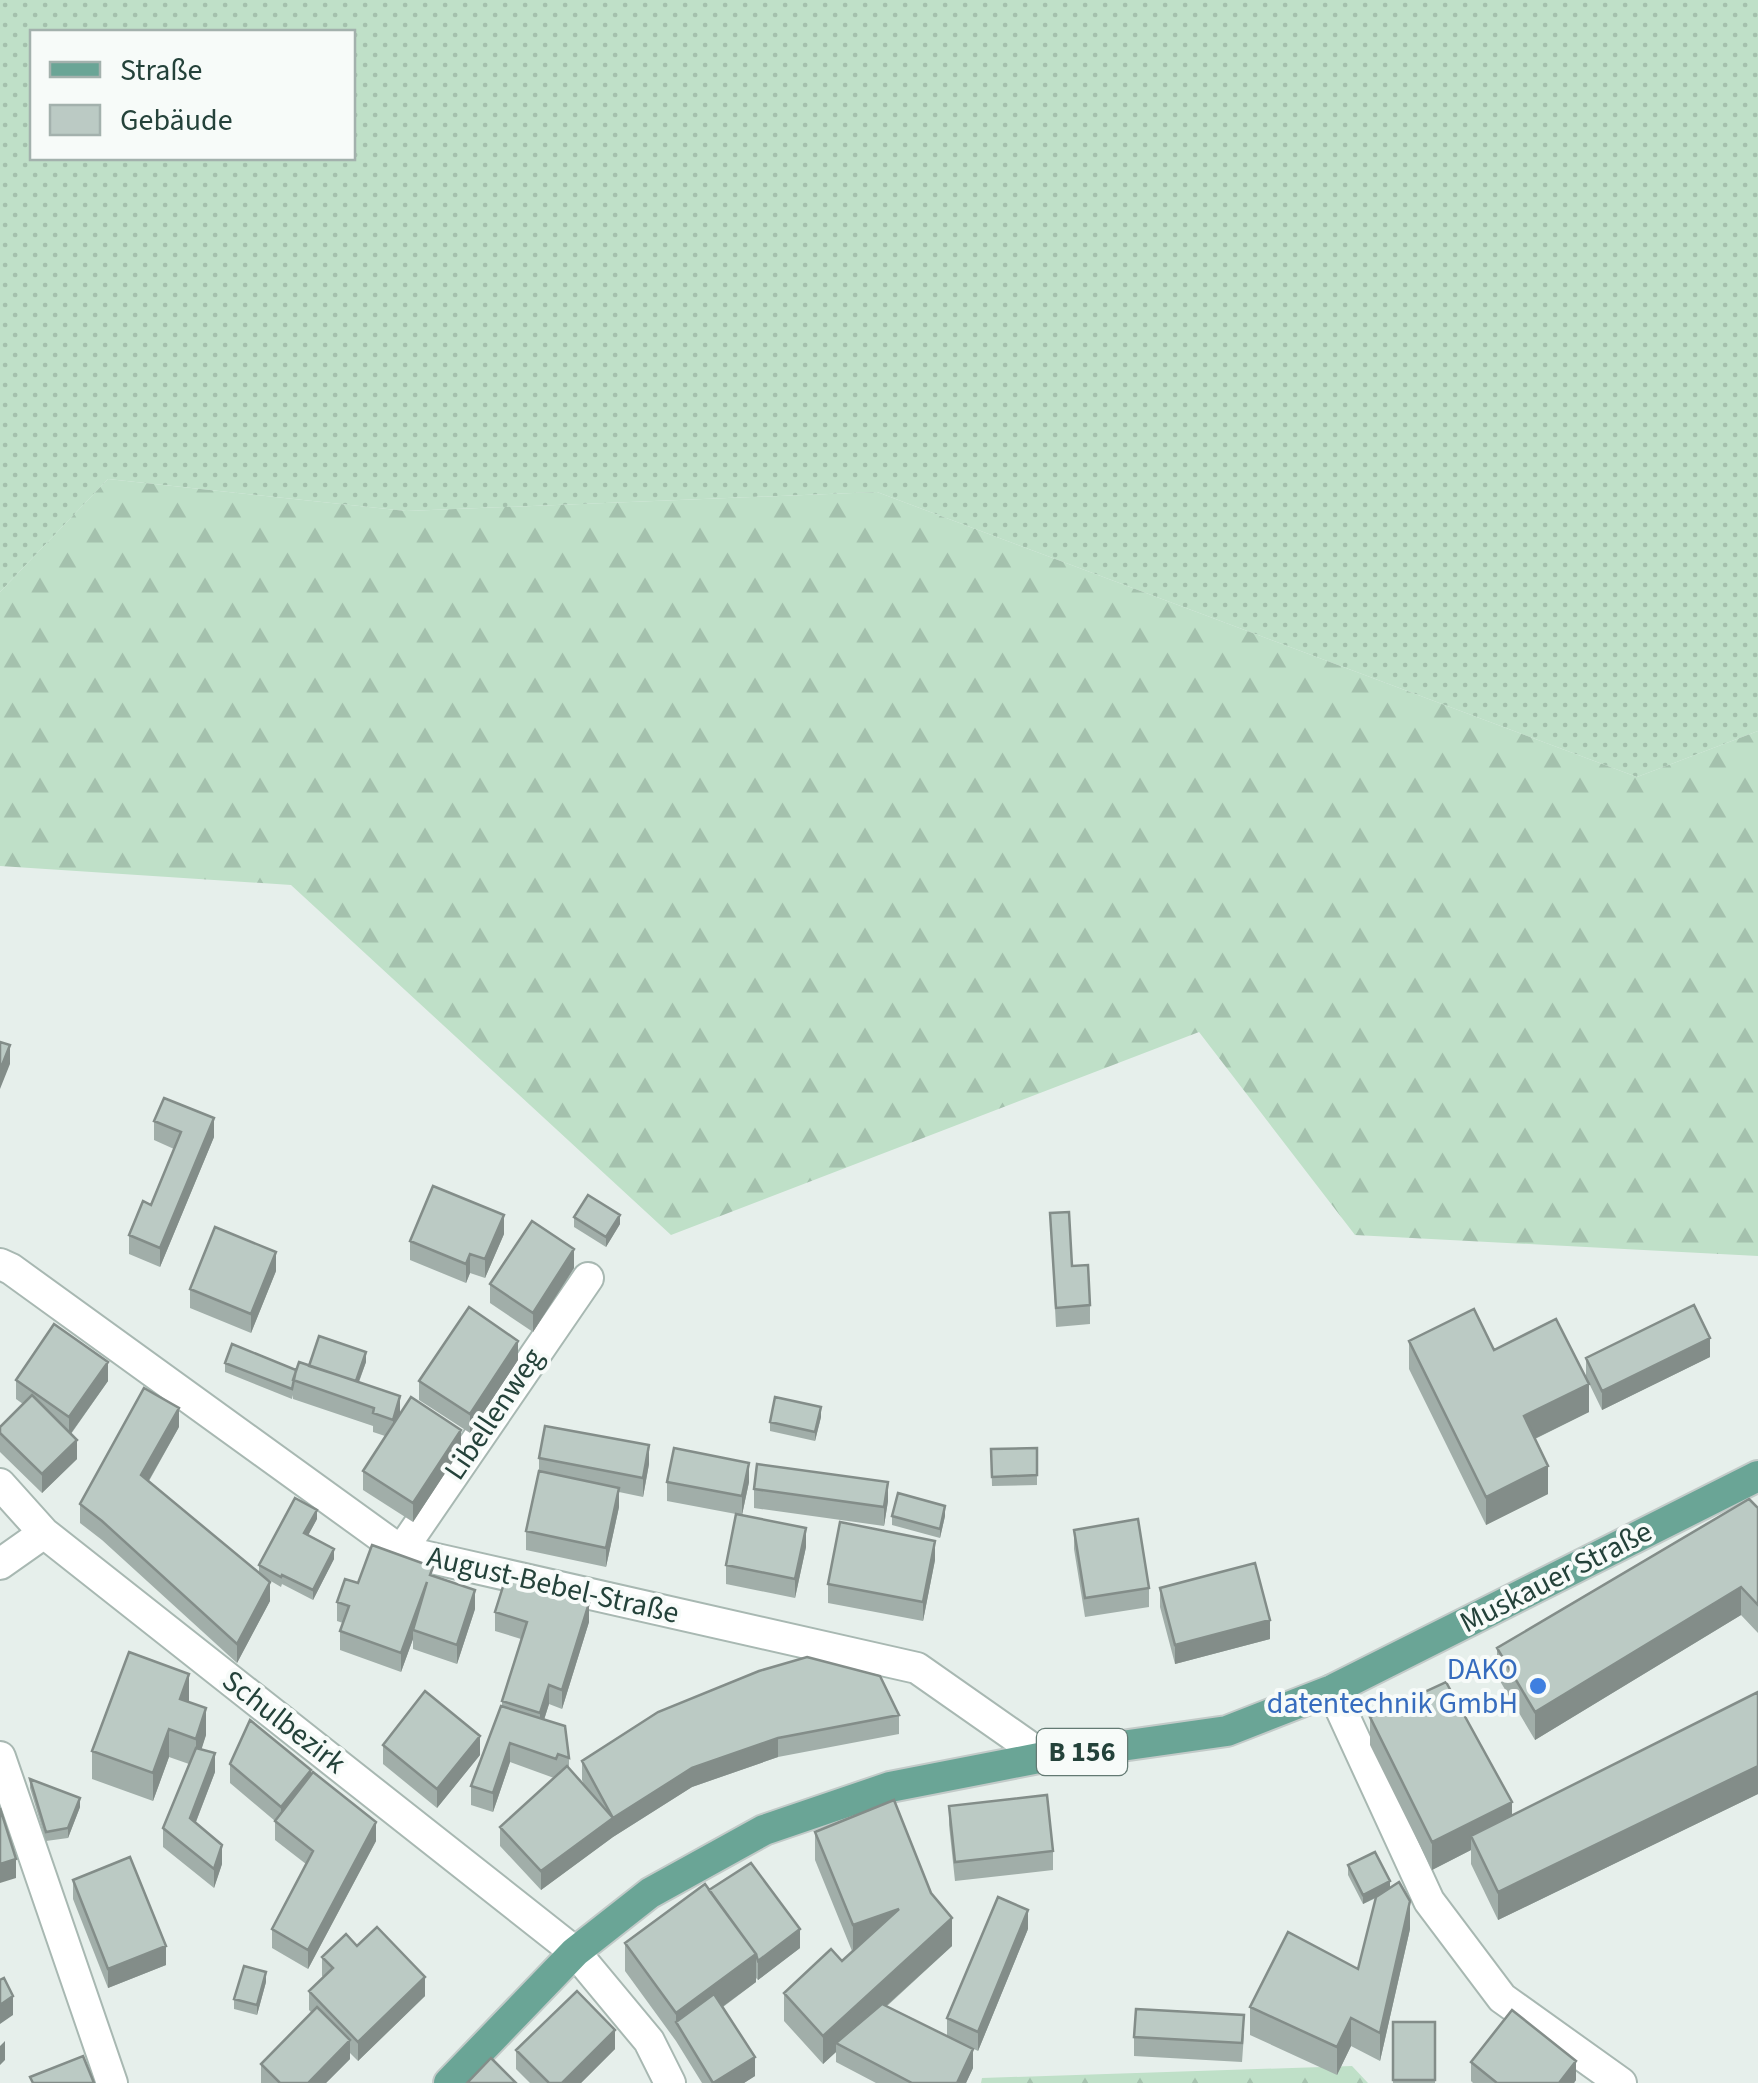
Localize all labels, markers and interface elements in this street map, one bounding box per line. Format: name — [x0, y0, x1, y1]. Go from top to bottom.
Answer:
legend — [30, 30, 355, 160]
text: Straße — [120, 49, 202, 92]
text: Gebäude — [120, 99, 233, 142]
street label: Libellenweg — [434, 1339, 554, 1489]
street label: Muskauer Straße — [1452, 1510, 1660, 1644]
street label: August-Bebel-Straße — [423, 1535, 683, 1635]
place label: DAKO datentechnik GmbH — [1267, 1648, 1518, 1725]
street label: Schulbezirk — [213, 1660, 355, 1784]
marker: DAKO datentechnik GmbH — [1527, 1675, 1549, 1697]
road number: B 156 — [1037, 1729, 1127, 1775]

